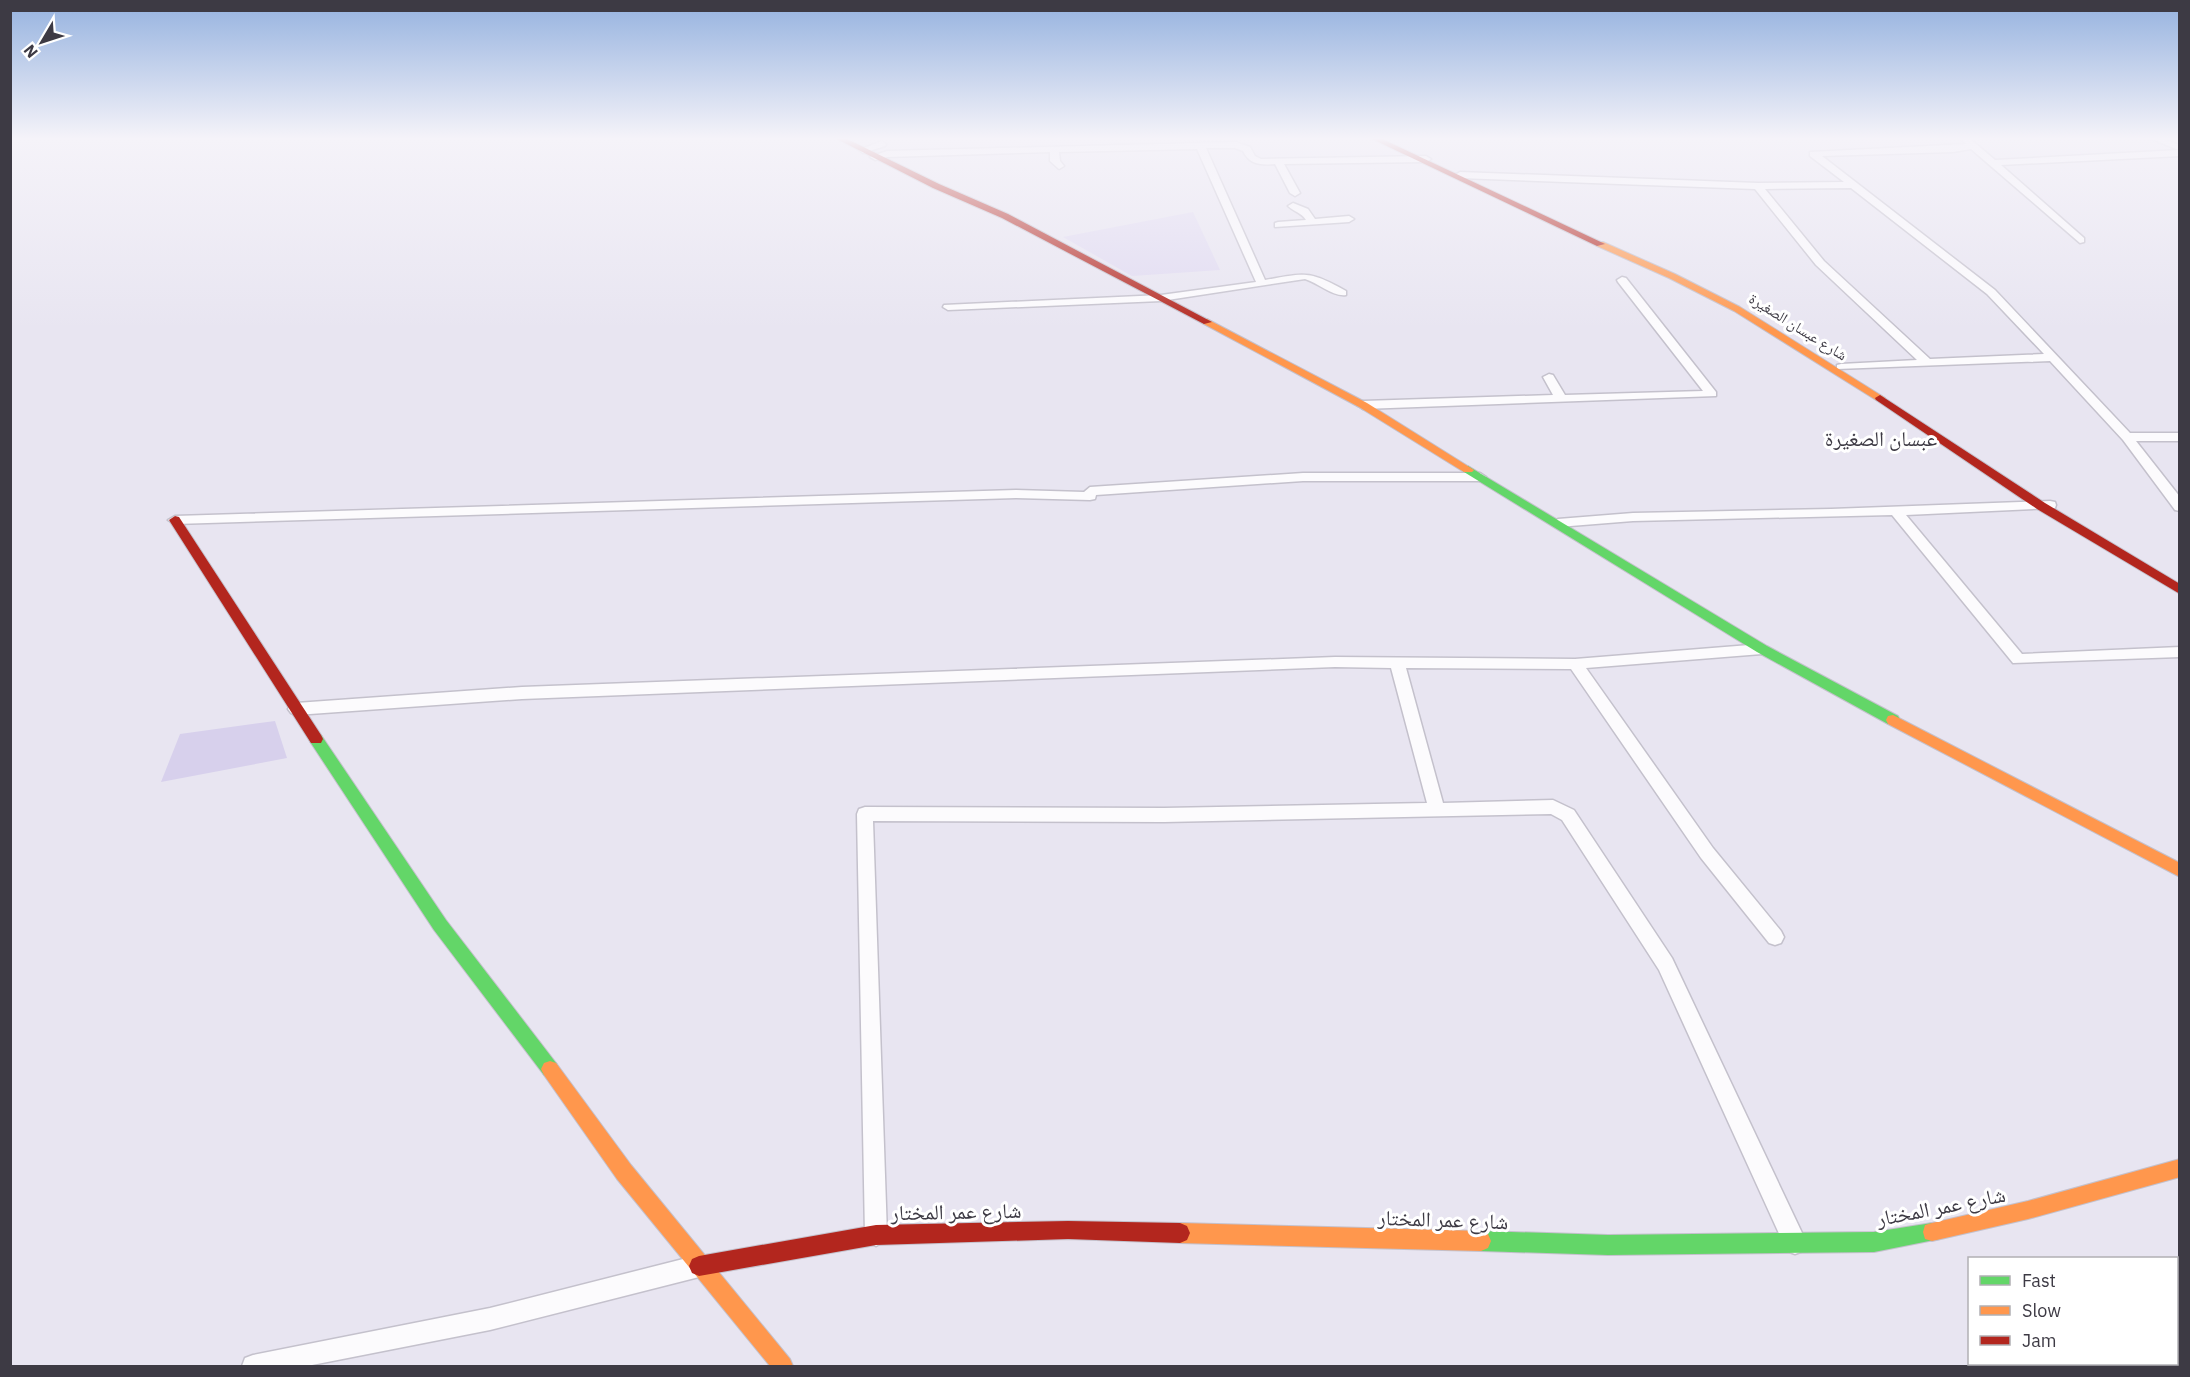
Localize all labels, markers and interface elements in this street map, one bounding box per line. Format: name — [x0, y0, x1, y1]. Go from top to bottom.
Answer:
north arrow — [12, 12, 72, 72]
text: N — [19, 41, 42, 62]
street label: شارع عبسان الصغيرة — [1745, 289, 1851, 365]
district label: عبسان الصغيرة — [1825, 424, 1938, 452]
street label: شارع عمر المختار — [1873, 1180, 2008, 1232]
street label: شارع عمر المختار — [889, 1196, 1022, 1226]
street label: شارع عمر المختار — [1376, 1203, 1509, 1235]
legend — [1968, 1257, 2178, 1365]
text: Fast — [2022, 1269, 2056, 1292]
text: Slow — [2022, 1299, 2061, 1322]
text: Jam — [2022, 1329, 2057, 1352]

